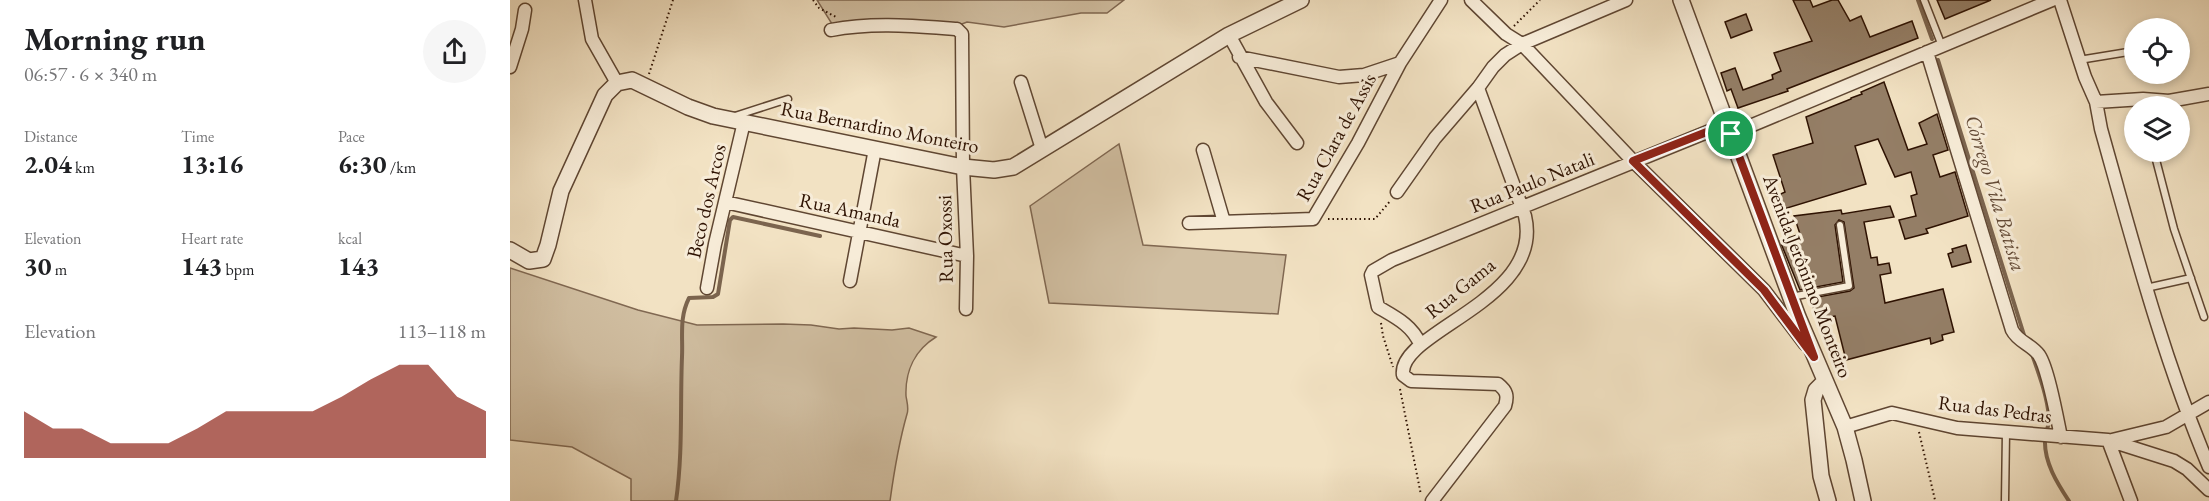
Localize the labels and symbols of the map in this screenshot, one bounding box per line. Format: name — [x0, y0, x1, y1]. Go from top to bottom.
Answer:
street label: Rua Clara de Assis — [1290, 68, 1382, 206]
street label: Rua Bernardino Monteiro — [779, 95, 981, 159]
pin — [1705, 108, 1756, 159]
water label: Córrego Vila Batista — [1959, 112, 2033, 274]
street label: Beco dos Arcos — [680, 142, 732, 260]
street label: Rua Paulo Natali — [1466, 145, 1598, 219]
street label: Avenida Jerônimo Monteiro — [1757, 170, 1859, 381]
street label: Rua Amanda — [797, 187, 903, 233]
street label: Rua Oxossi — [931, 195, 959, 283]
street label: Rua Gama — [1420, 252, 1500, 324]
street label: Rua das Pedras — [1937, 389, 2053, 429]

